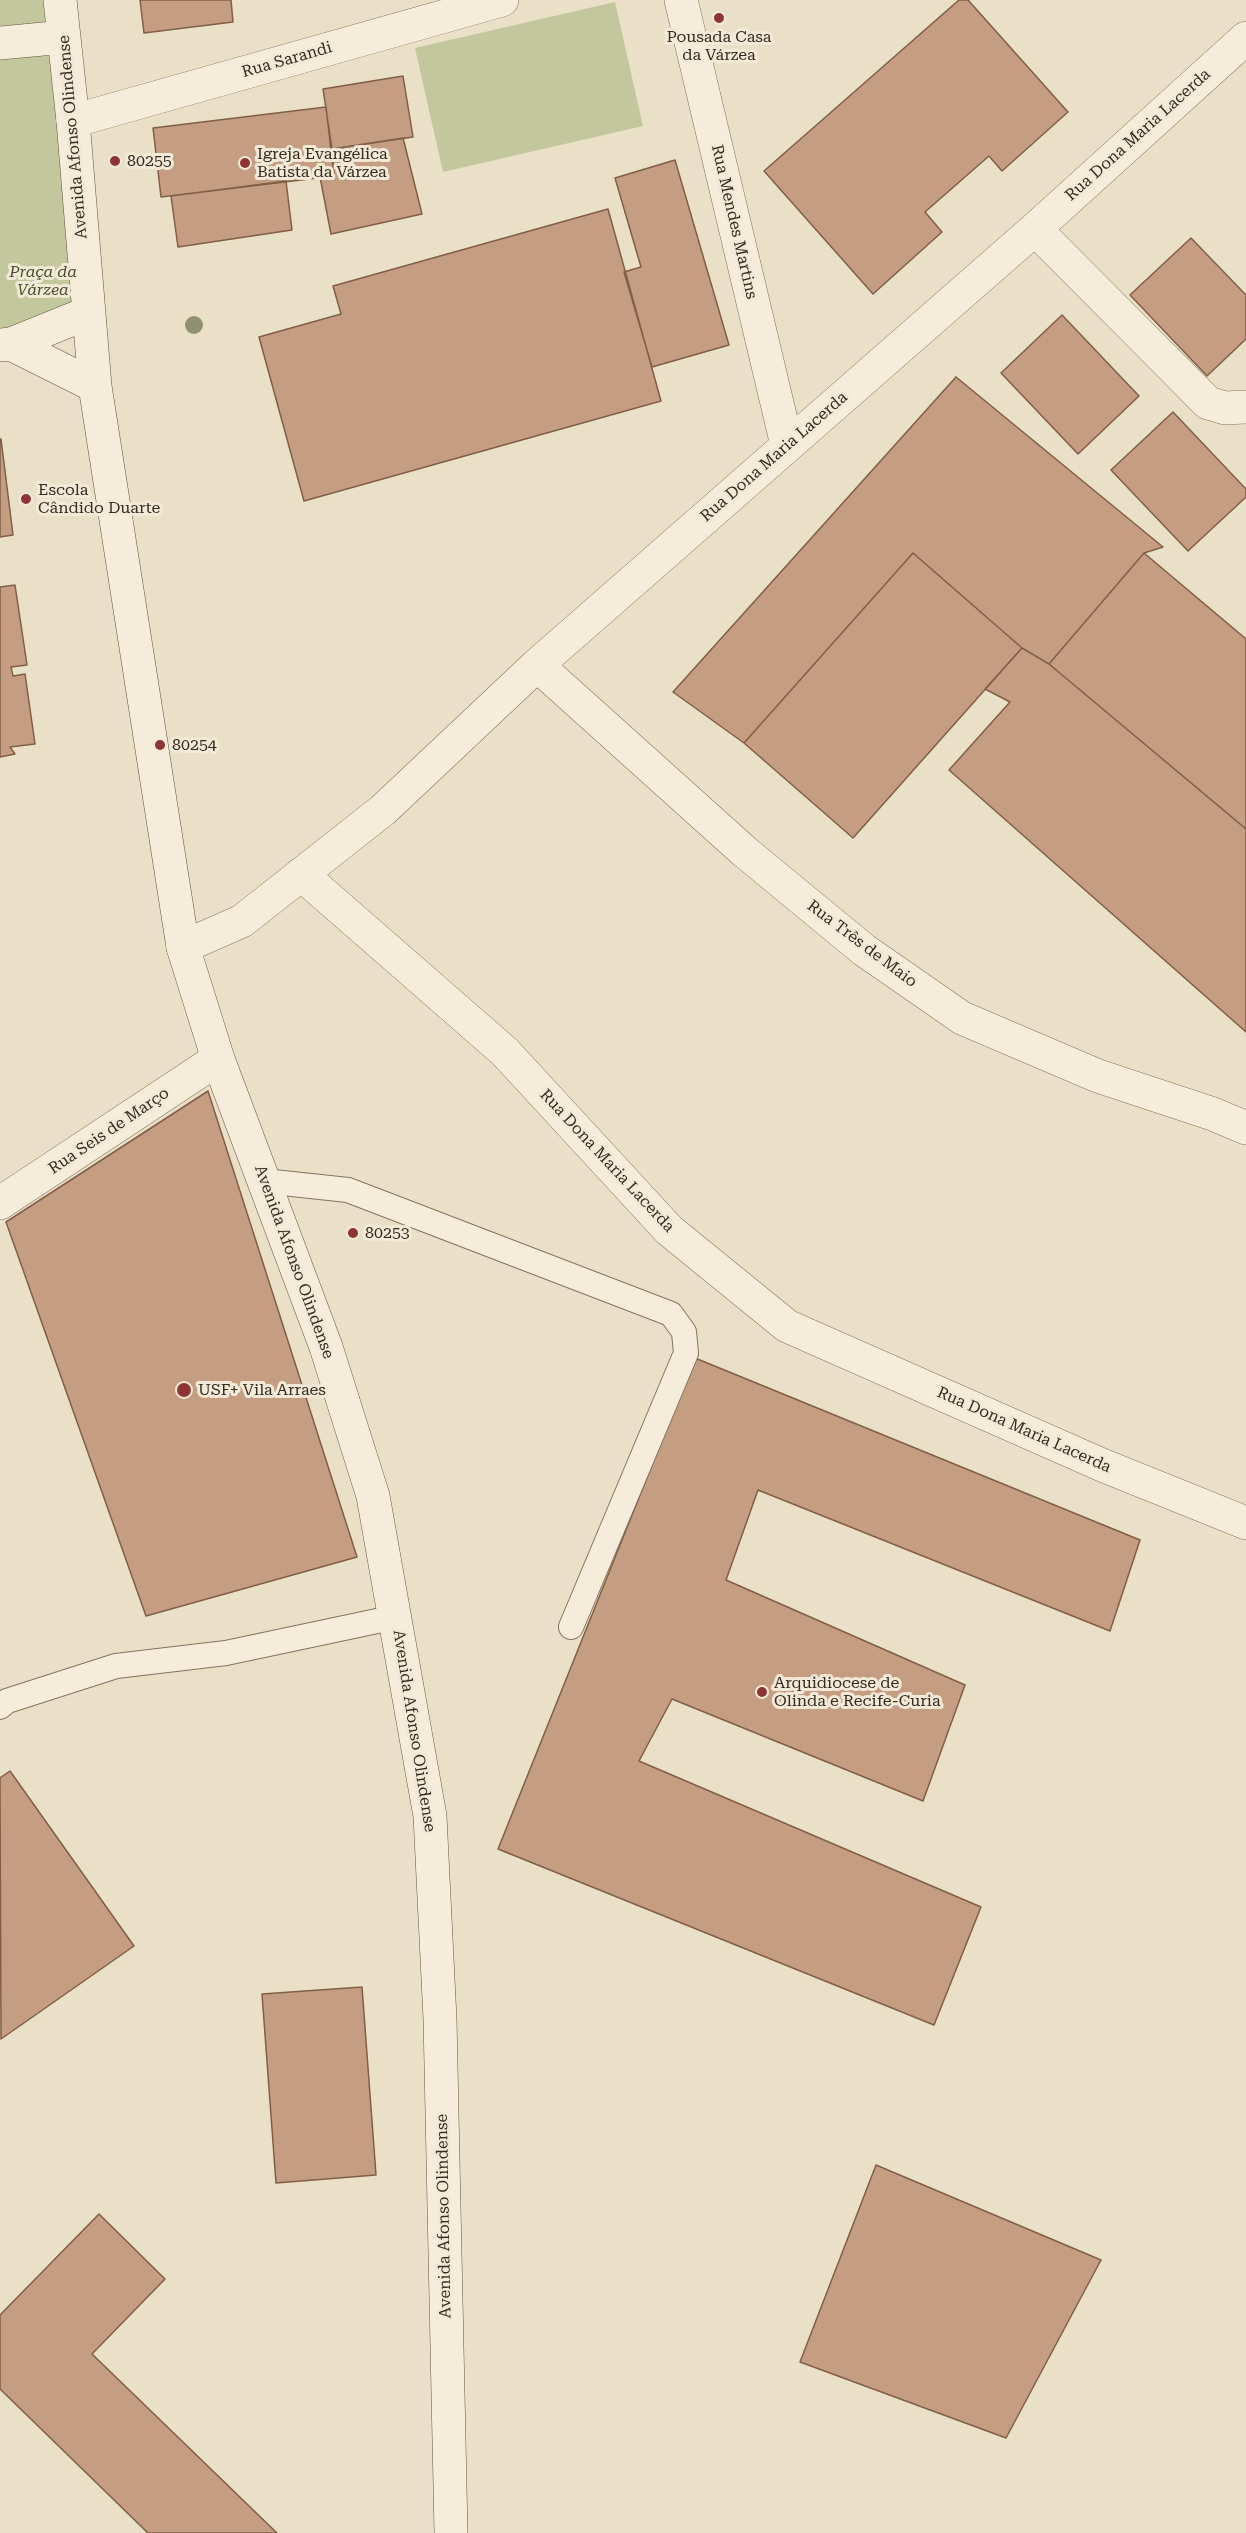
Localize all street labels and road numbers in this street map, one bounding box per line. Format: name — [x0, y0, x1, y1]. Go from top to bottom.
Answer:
street label: Avenida Afonso Olindense — [55, 34, 91, 240]
street label: Rua Sarandi — [240, 38, 334, 82]
street label: Rua Dona Maria Lacerda — [1061, 65, 1215, 205]
street label: Rua Mendes Martins — [707, 143, 761, 301]
street label: Rua Dona Maria Lacerda — [697, 388, 851, 526]
street label: Rua Três de Maio — [803, 896, 921, 992]
street label: Rua Seis de Março — [45, 1084, 173, 1178]
street label: Rua Dona Maria Lacerda — [536, 1085, 678, 1237]
street label: Avenida Afonso Olindense — [250, 1163, 338, 1361]
street label: Rua Dona Maria Lacerda — [934, 1383, 1114, 1477]
street label: Avenida Afonso Olindense — [389, 1629, 439, 1833]
street label: Avenida Afonso Olindense — [433, 2114, 455, 2318]

